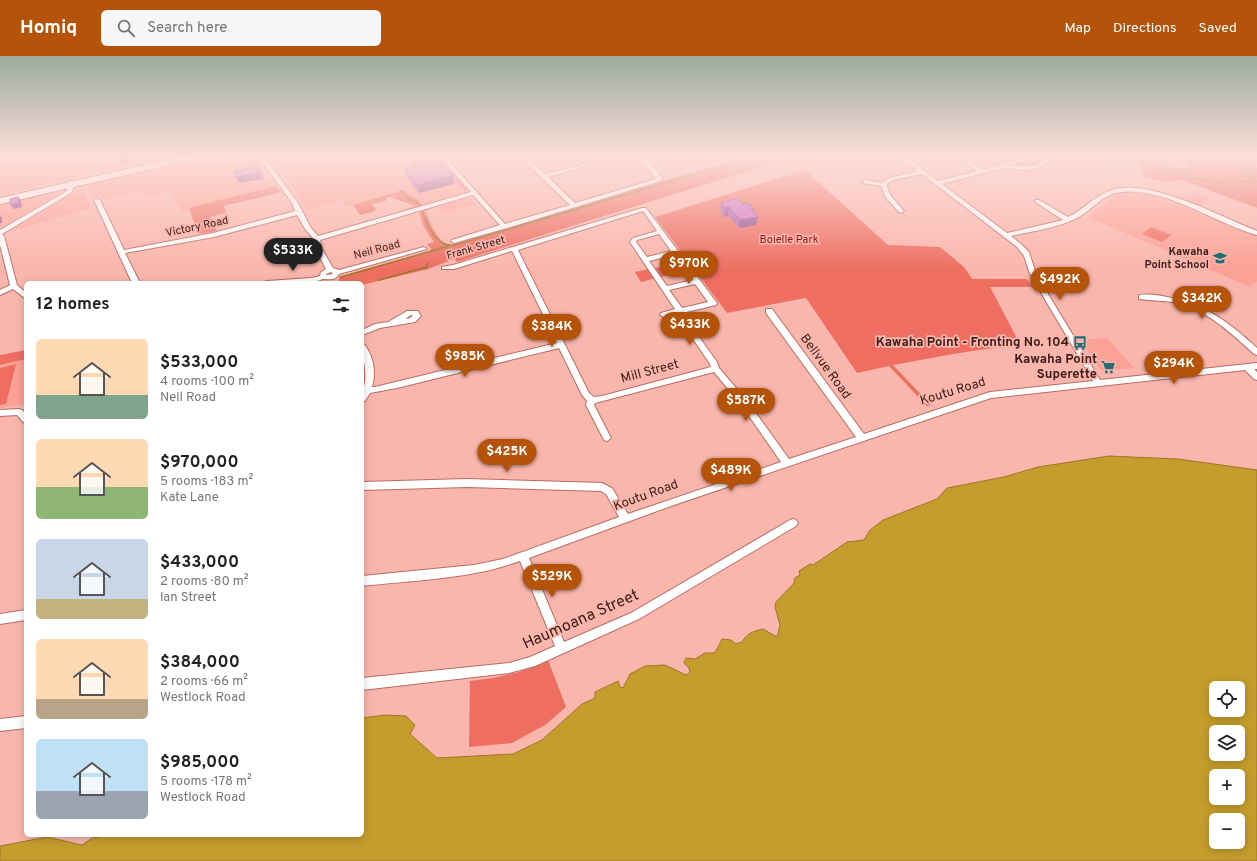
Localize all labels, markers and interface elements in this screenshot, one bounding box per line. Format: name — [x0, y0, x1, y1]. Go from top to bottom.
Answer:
search box — [101, 10, 381, 46]
text: Homiq — [20, 16, 77, 40]
icon: search — [115, 17, 137, 39]
text: Search here — [147, 19, 227, 38]
text: Map — [1065, 20, 1091, 37]
text: Directions — [1113, 20, 1177, 37]
text: Saved — [1199, 20, 1237, 37]
street label: Victory Road — [164, 214, 230, 240]
street label: Frank Street — [445, 233, 507, 263]
park label: Boielle Park — [759, 233, 819, 247]
street label: Neil Road — [352, 237, 402, 263]
pin: $533K — [265, 238, 321, 272]
text: $533K — [273, 243, 313, 259]
place label: Kawaha Point School — [1145, 245, 1209, 272]
school or university icon: Kawaha Point School — [1212, 250, 1228, 266]
pin: $970K — [661, 251, 717, 285]
text: $970K — [669, 256, 709, 272]
pin: $492K — [1032, 267, 1088, 301]
text: $492K — [1039, 272, 1081, 288]
pin: $342K — [1174, 286, 1230, 320]
text: $342K — [1181, 291, 1223, 307]
text: 12 homes — [36, 294, 110, 316]
icon: filters — [330, 294, 352, 316]
pin: $433K — [662, 312, 718, 346]
pin: $384K — [524, 314, 580, 348]
text: $433K — [670, 317, 710, 333]
text: $384K — [531, 319, 573, 335]
street label: Bellvue Road — [796, 331, 854, 403]
place label: Kawaha Point - Fronting No. 104 — [876, 335, 1069, 351]
bus stop icon: Kawaha Point - Fronting No. 104 — [1072, 335, 1088, 351]
pin: $985K — [437, 344, 493, 378]
text: $985K — [444, 349, 486, 365]
pin: $294K — [1146, 351, 1202, 385]
text: $533,000 — [160, 352, 239, 374]
place label: Kawaha Point Superette — [1014, 352, 1097, 383]
icon: home — [68, 355, 116, 403]
text: $294K — [1153, 356, 1195, 372]
street label: Mill Street — [619, 357, 681, 387]
supermarket icon: Kawaha Point Superette — [1100, 359, 1116, 375]
text: 4 rooms · 100 m² — [160, 374, 254, 390]
street label: Koutu Road — [918, 374, 988, 410]
pin: $587K — [718, 388, 774, 422]
text: Neil Road — [160, 390, 216, 406]
text: $587K — [726, 393, 766, 409]
pin: $425K — [479, 439, 535, 473]
text: $425K — [486, 444, 528, 460]
text: $970,000 — [160, 452, 239, 474]
icon: home — [68, 455, 116, 503]
pin: $489K — [703, 458, 759, 492]
text: $489K — [710, 463, 752, 479]
text: 5 rooms · 183 m² — [160, 474, 253, 490]
street label: Koutu Road — [611, 477, 681, 515]
text: Kate Lane — [160, 490, 219, 506]
text: $433,000 — [160, 552, 239, 574]
icon: home — [68, 555, 116, 603]
pin: $529K — [524, 564, 580, 598]
text: $529K — [532, 569, 572, 585]
text: 2 rooms · 80 m² — [160, 574, 249, 590]
street label: Haumoana Street — [520, 585, 642, 655]
text: Ian Street — [160, 590, 216, 606]
text: $384,000 — [160, 652, 240, 674]
icon: home — [68, 655, 116, 703]
text: 2 rooms · 66 m² — [160, 674, 248, 690]
map controls — [1209, 681, 1245, 849]
button: locate — [1209, 681, 1245, 717]
text: Westlock Road — [160, 690, 246, 706]
button: layers — [1209, 725, 1245, 761]
text: $985,000 — [160, 752, 240, 774]
icon: home — [68, 755, 116, 803]
button: + — [1209, 769, 1245, 805]
text: 5 rooms · 178 m² — [160, 774, 252, 790]
text: Westlock Road — [160, 790, 246, 806]
button: − — [1209, 813, 1245, 849]

